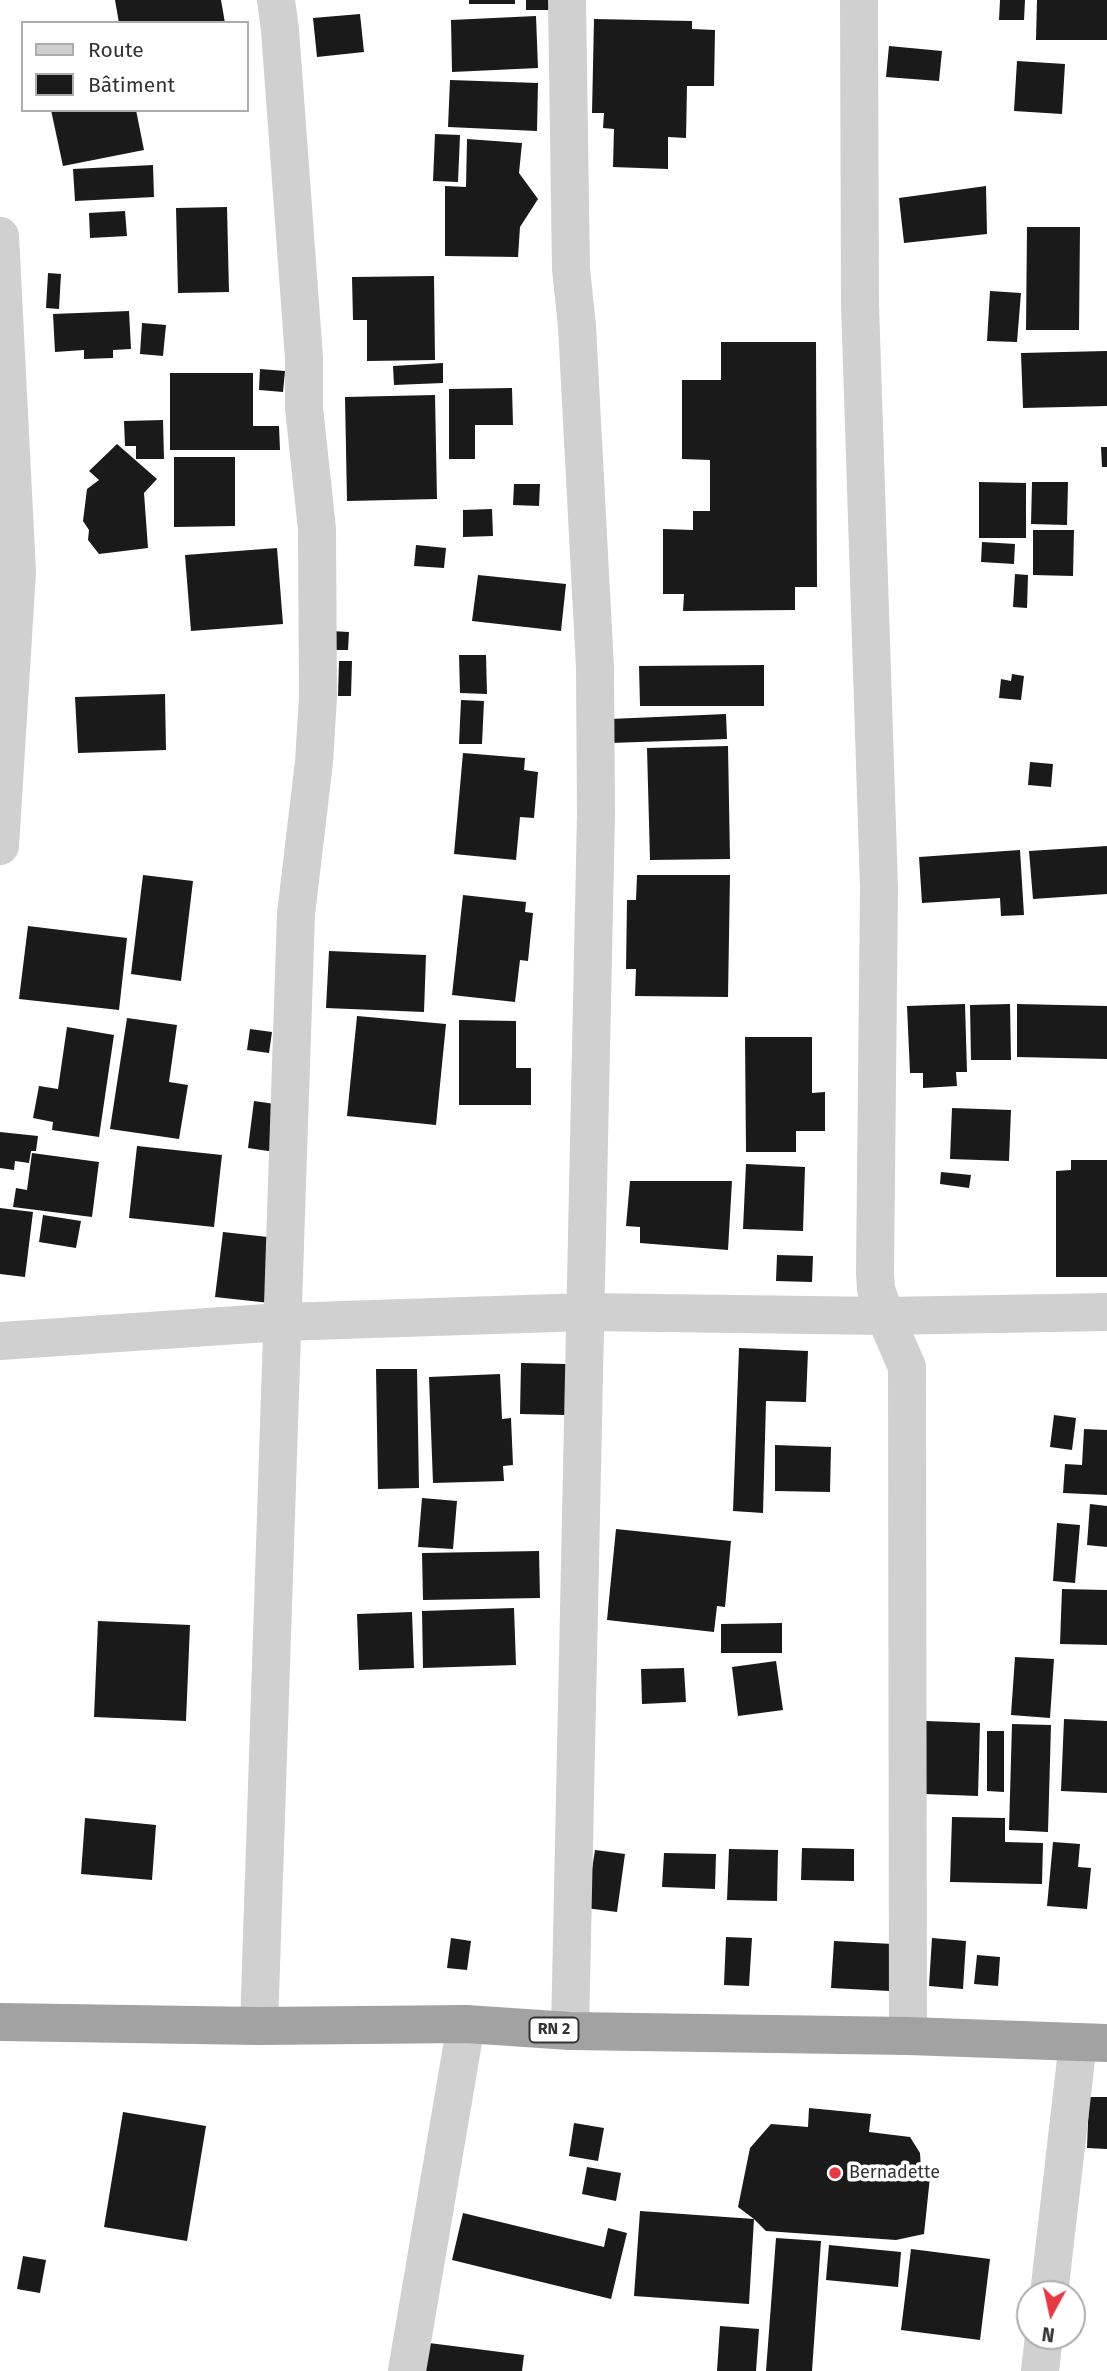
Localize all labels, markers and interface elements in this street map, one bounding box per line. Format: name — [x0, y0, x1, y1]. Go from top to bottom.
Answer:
legend — [21, 21, 248, 112]
text: Route — [88, 37, 144, 63]
text: Bâtiment — [88, 72, 175, 98]
road number: RN 2 — [530, 2018, 578, 2042]
place label: Bernadette — [849, 2162, 940, 2184]
marker: Bernadette — [827, 2165, 843, 2181]
north arrow — [1016, 2280, 1086, 2350]
text: N — [1040, 2322, 1056, 2347]

